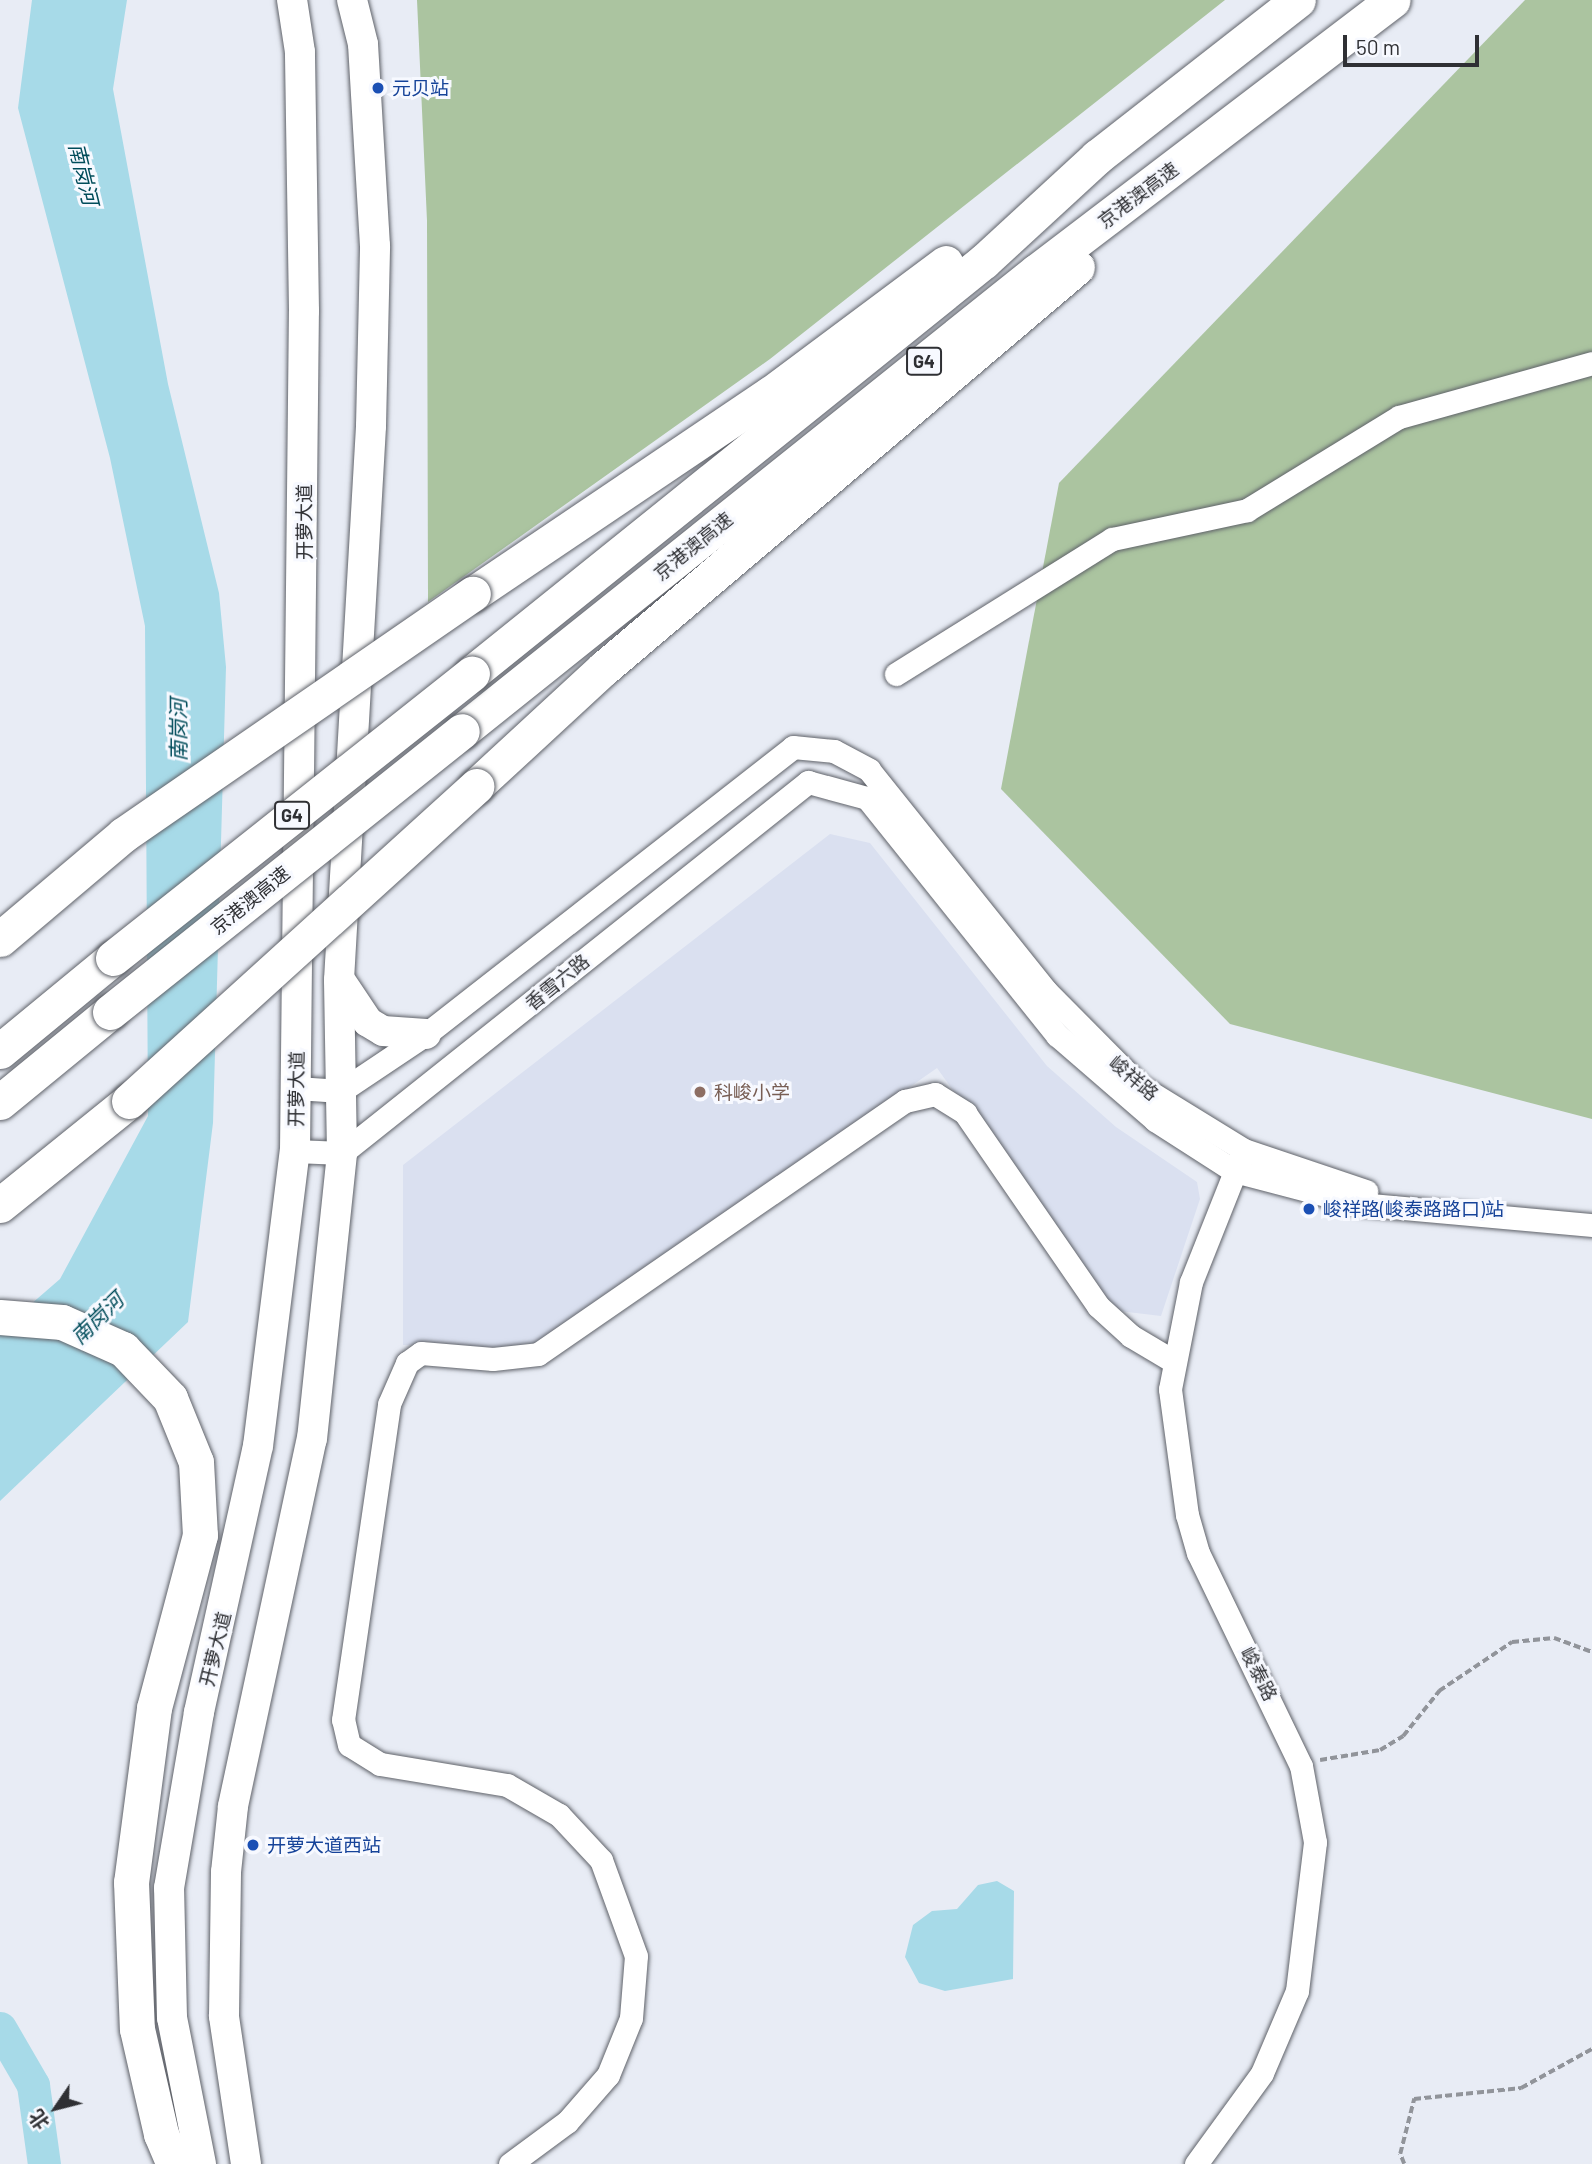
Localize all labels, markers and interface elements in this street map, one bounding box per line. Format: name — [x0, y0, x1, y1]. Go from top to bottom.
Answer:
scale bar — [1347, 21, 1484, 65]
text: 50 m — [1356, 34, 1400, 59]
place label: 元贝站 — [392, 77, 449, 99]
marker: 元贝站 — [370, 80, 386, 96]
water label: 南岗河 — [64, 140, 104, 208]
street label: 京港澳高速 — [1093, 157, 1183, 233]
road number: G4 — [905, 346, 943, 376]
street label: 开萝大道 — [293, 484, 315, 560]
street label: 京港澳高速 — [649, 507, 737, 585]
water label: 南岗河 — [165, 699, 191, 761]
road number: G4 — [273, 800, 311, 830]
street label: 京港澳高速 — [206, 861, 294, 939]
street label: 香雪六路 — [520, 949, 594, 1015]
street label: 开萝大道 — [284, 1051, 308, 1127]
street label: 峻祥路 — [1105, 1051, 1163, 1105]
place label: 科峻小学 — [714, 1081, 790, 1103]
marker: 科峻小学 — [692, 1084, 708, 1100]
place label: 峻祥路(峻泰路路口)站 — [1323, 1198, 1504, 1220]
marker: 峻祥路(峻泰路路口)站 — [1301, 1201, 1317, 1217]
water label: 南岗河 — [66, 1287, 128, 1349]
street label: 开萝大道 — [195, 1609, 235, 1689]
street label: 峻泰路 — [1236, 1643, 1282, 1705]
place label: 开萝大道西站 — [267, 1834, 381, 1856]
marker: 开萝大道西站 — [245, 1837, 261, 1853]
north arrow — [21, 2073, 91, 2143]
text: 北 — [24, 2106, 53, 2135]

